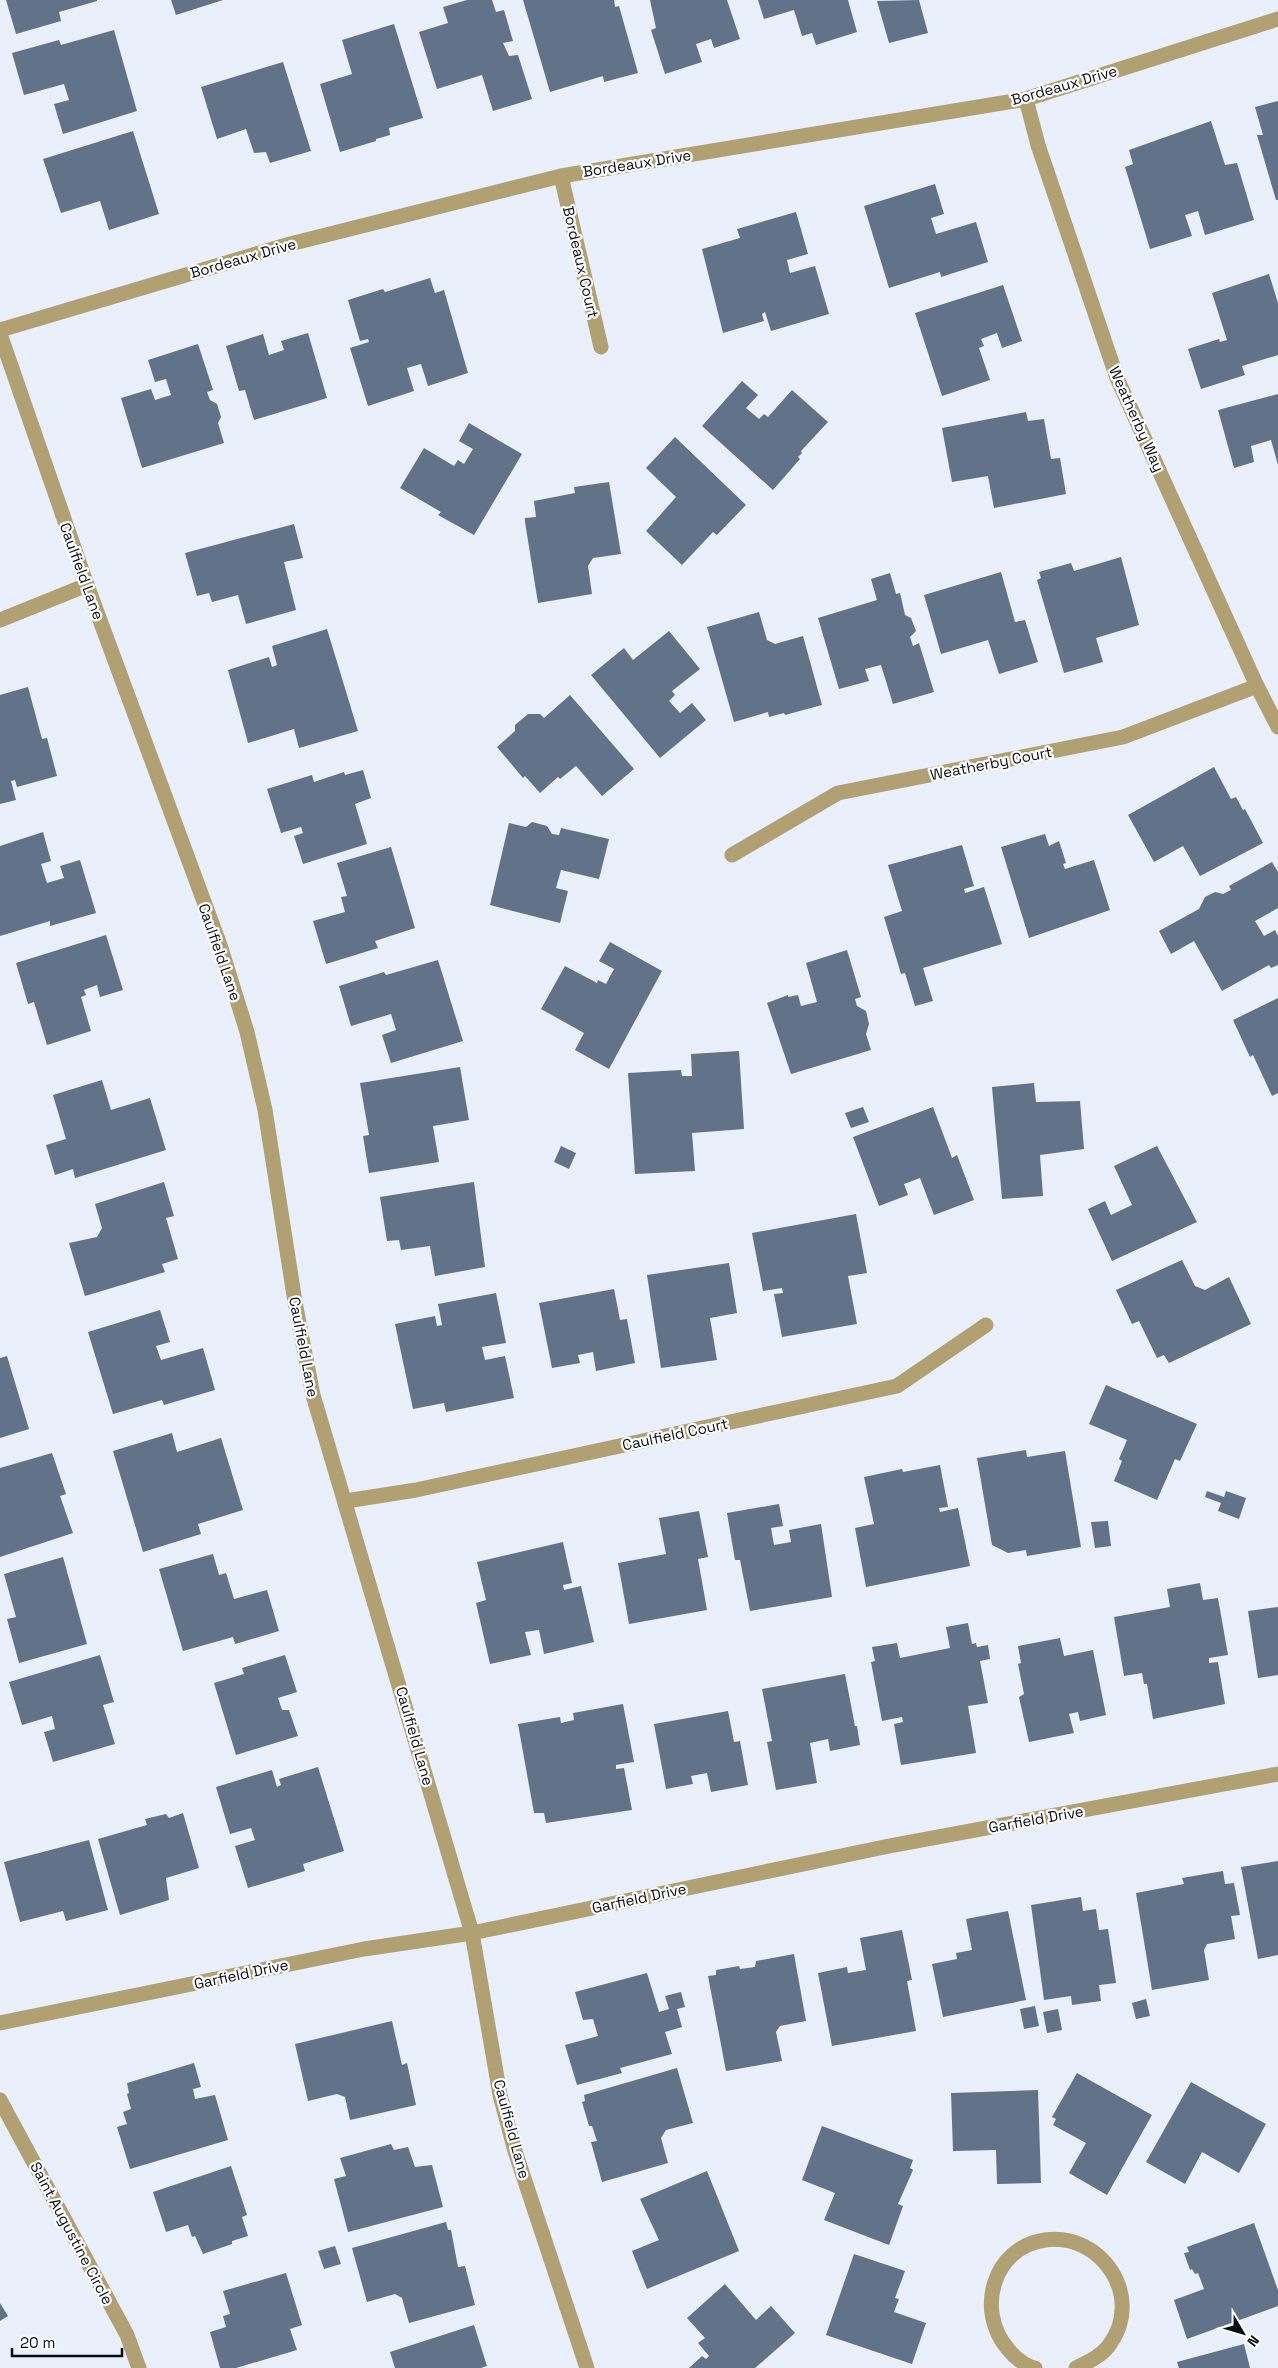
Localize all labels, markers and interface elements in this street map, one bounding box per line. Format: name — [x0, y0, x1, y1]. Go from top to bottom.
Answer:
street label: Bordeaux Drive — [1009, 61, 1119, 109]
street label: Bordeaux Drive — [581, 145, 693, 181]
street label: Bordeaux Court — [559, 204, 603, 320]
street label: Bordeaux Drive — [188, 234, 298, 282]
street label: Weatherby Way — [1105, 363, 1169, 475]
street label: Caulfield Lane — [56, 520, 108, 622]
street label: Weatherby Court — [928, 742, 1054, 784]
street label: Caulfield Lane — [194, 901, 246, 1003]
street label: Caulfield Lane — [285, 1295, 323, 1399]
street label: Caulfield Court — [620, 1414, 730, 1454]
street label: Caulfield Lane — [392, 1684, 438, 1788]
street label: Garfield Drive — [987, 1801, 1085, 1837]
street label: Garfield Drive — [590, 1879, 688, 1917]
street label: Garfield Drive — [192, 1955, 290, 1993]
street label: Caulfield Lane — [490, 2077, 534, 2181]
street label: Saint Augustine Circle — [26, 2158, 118, 2308]
north arrow — [1218, 2308, 1268, 2358]
scale bar — [12, 2326, 122, 2358]
text: N — [1243, 2332, 1263, 2350]
text: 20 m — [20, 2333, 55, 2352]

